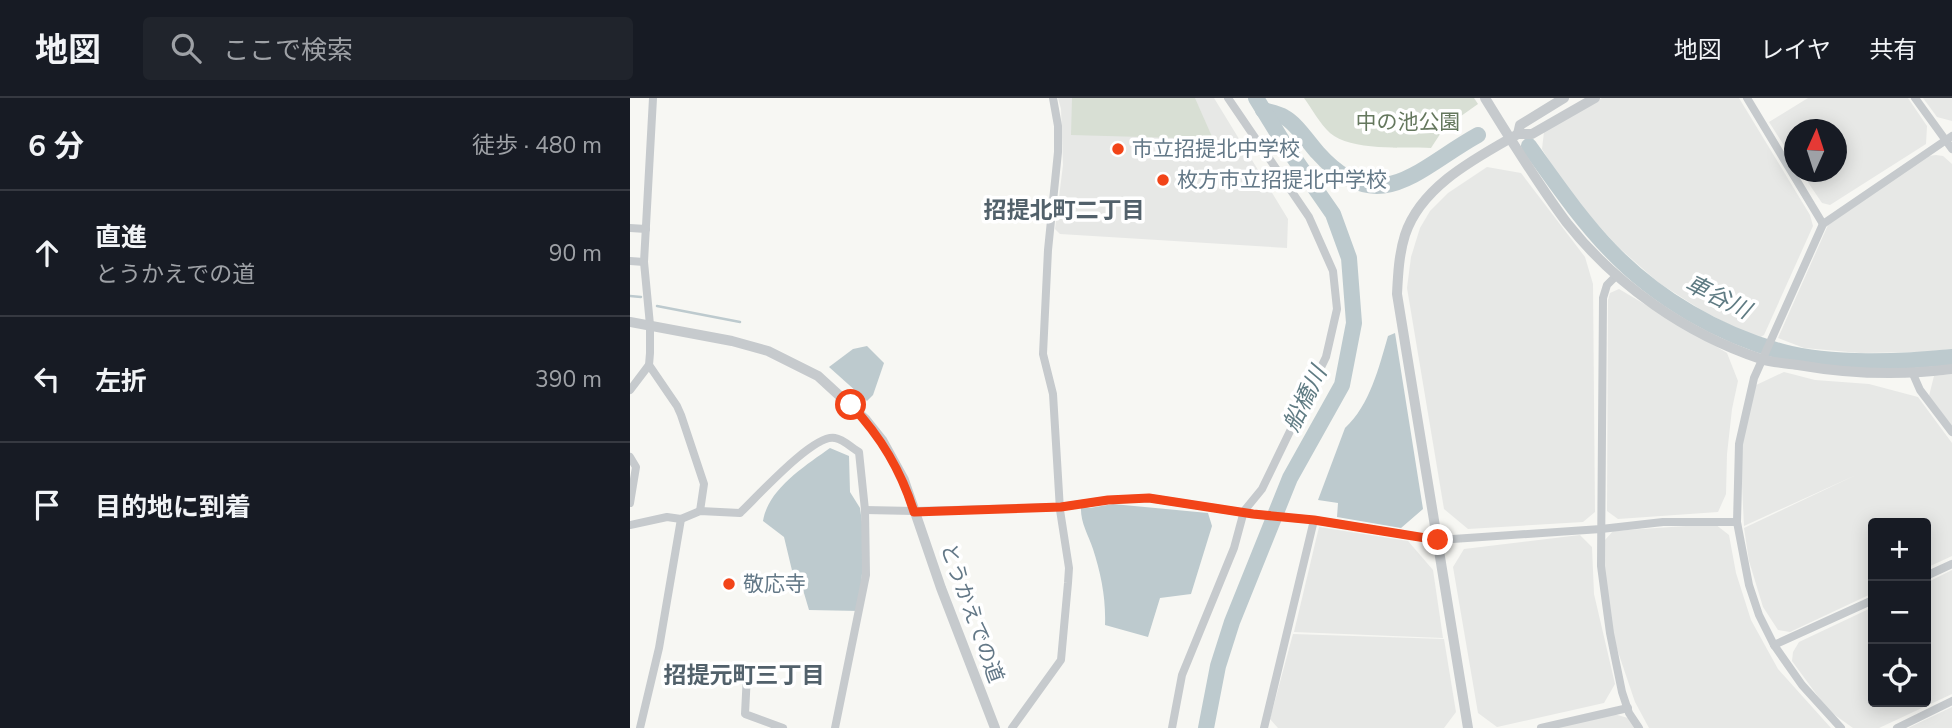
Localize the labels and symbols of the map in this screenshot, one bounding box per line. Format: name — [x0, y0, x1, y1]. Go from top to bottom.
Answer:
park label: 中の池公園 — [1356, 108, 1461, 136]
north arrow — [1784, 119, 1847, 182]
place label: 市立招提北中学校 — [1132, 135, 1300, 163]
marker: 市立招提北中学校 — [1110, 141, 1126, 157]
place label: 枚方市立招提北中学校 — [1177, 166, 1387, 194]
marker: 枚方市立招提北中学校 — [1155, 172, 1171, 188]
district label: 招提北町二丁目 — [984, 195, 1145, 226]
water label: 車谷川 — [1680, 268, 1758, 327]
water label: 船橋川 — [1276, 359, 1335, 437]
route start — [835, 389, 866, 420]
route end — [1422, 524, 1453, 555]
street label: とうかえでの道 — [934, 539, 1010, 687]
place label: 敬応寺 — [743, 570, 806, 598]
marker: 敬応寺 — [721, 576, 737, 592]
district label: 招提元町三丁目 — [664, 660, 825, 691]

